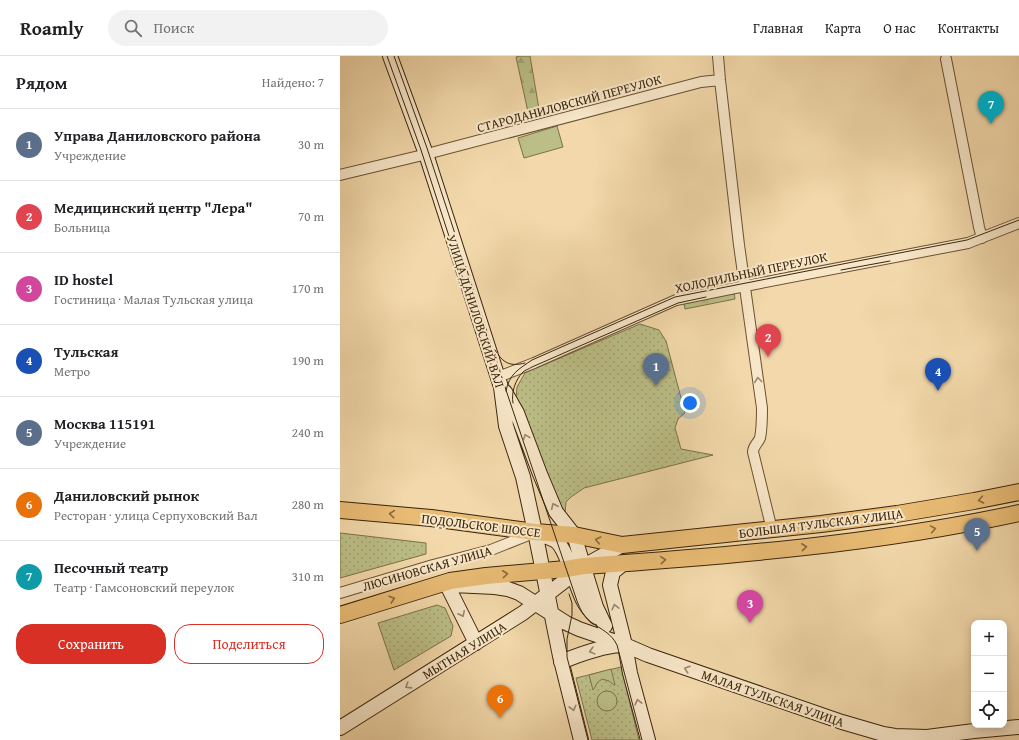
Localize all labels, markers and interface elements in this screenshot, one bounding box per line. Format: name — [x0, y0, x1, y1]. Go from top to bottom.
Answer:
search box — [108, 10, 388, 46]
text: Roamly — [20, 14, 84, 42]
icon: search — [122, 17, 144, 39]
text: Поиск — [154, 17, 194, 38]
text: Главная — [753, 18, 803, 38]
text: Карта — [825, 18, 861, 38]
text: О нас — [883, 18, 916, 38]
text: Контакты — [938, 18, 999, 38]
text: Рядом — [16, 70, 67, 95]
street label: СТАРОДАНИЛОВСКИЙ ПЕРЕУЛОК — [475, 70, 663, 137]
text: Найдено: 7 — [262, 73, 324, 92]
pin: 7 — [978, 91, 1004, 124]
text: Управа Даниловского района — [54, 125, 261, 146]
text: 1 — [26, 135, 32, 154]
text: 30 m — [298, 135, 324, 154]
text: Учреждение — [54, 146, 126, 165]
text: Медицинский центр "Лера" — [54, 197, 252, 218]
text: 2 — [26, 207, 32, 226]
text: 70 m — [298, 207, 324, 226]
text: Больница — [54, 218, 110, 237]
street label: УЛИЦА ДАНИЛОВСКИЙ ВАЛ — [442, 232, 509, 390]
street label: ХОЛОДИЛЬНЫЙ ПЕРЕУЛОК — [673, 247, 829, 298]
text: ID hostel — [54, 269, 113, 290]
text: 3 — [26, 279, 32, 298]
text: 170 m — [292, 279, 324, 298]
text: Гостиница · Малая Тульская улица — [54, 290, 253, 309]
pin: 2 — [755, 324, 781, 357]
text: Тульская — [54, 341, 119, 362]
text: 4 — [26, 351, 32, 370]
text: 190 m — [292, 351, 324, 370]
pin: 1 — [643, 353, 669, 386]
pin: 4 — [925, 358, 951, 391]
text: Метро — [54, 362, 90, 381]
one-way arrow — [754, 377, 763, 383]
your location — [680, 393, 700, 413]
text: Москва 115191 — [54, 413, 156, 434]
text: 5 — [26, 423, 32, 442]
text: 240 m — [292, 423, 324, 442]
text: Учреждение — [54, 434, 126, 453]
one-way arrow — [522, 434, 530, 441]
text: Даниловский рынок — [54, 485, 199, 506]
text: 6 — [26, 495, 32, 514]
text: 280 m — [292, 495, 324, 514]
one-way arrow — [978, 495, 984, 504]
one-way arrow — [551, 503, 559, 511]
street label: БОЛЬШАЯ ТУЛЬСКАЯ УЛИЦА — [738, 504, 904, 543]
text: Ресторан · улица Серпуховский Вал — [54, 506, 258, 525]
street label: ПОДОЛЬСКОЕ ШОССЕ — [420, 509, 542, 542]
one-way arrow — [389, 510, 395, 519]
pin: 5 — [964, 518, 990, 551]
one-way arrow — [930, 526, 936, 534]
one-way arrow — [595, 537, 601, 545]
street label: ЛЮСИНОВСКАЯ УЛИЦА — [360, 541, 494, 596]
one-way arrow — [801, 542, 807, 551]
one-way arrow — [660, 555, 666, 564]
text: Песочный театр — [54, 557, 168, 578]
text: 7 — [26, 567, 32, 586]
text: 310 m — [292, 567, 324, 586]
one-way arrow — [502, 570, 508, 579]
text: Театр · Гамсоновский переулок — [54, 578, 234, 597]
pin: 3 — [737, 590, 763, 623]
one-way arrow — [388, 595, 395, 604]
one-way arrow — [612, 604, 620, 611]
one-way arrow — [457, 609, 465, 617]
street label: МЫТНАЯ УЛИЦА — [419, 617, 510, 684]
map controls — [971, 620, 1007, 728]
button: + — [971, 620, 1007, 656]
button: Сохранить — [16, 624, 166, 664]
button: Поделиться — [174, 624, 324, 664]
one-way arrow — [589, 646, 596, 655]
button: − — [971, 656, 1007, 692]
one-way arrow — [684, 665, 691, 673]
street label: МАЛАЯ ТУЛЬСКАЯ УЛИЦА — [699, 665, 847, 732]
one-way arrow — [405, 681, 412, 688]
pin: 6 — [487, 685, 513, 718]
button: locate — [971, 692, 1007, 728]
one-way arrow — [634, 699, 643, 706]
one-way arrow — [568, 705, 577, 712]

